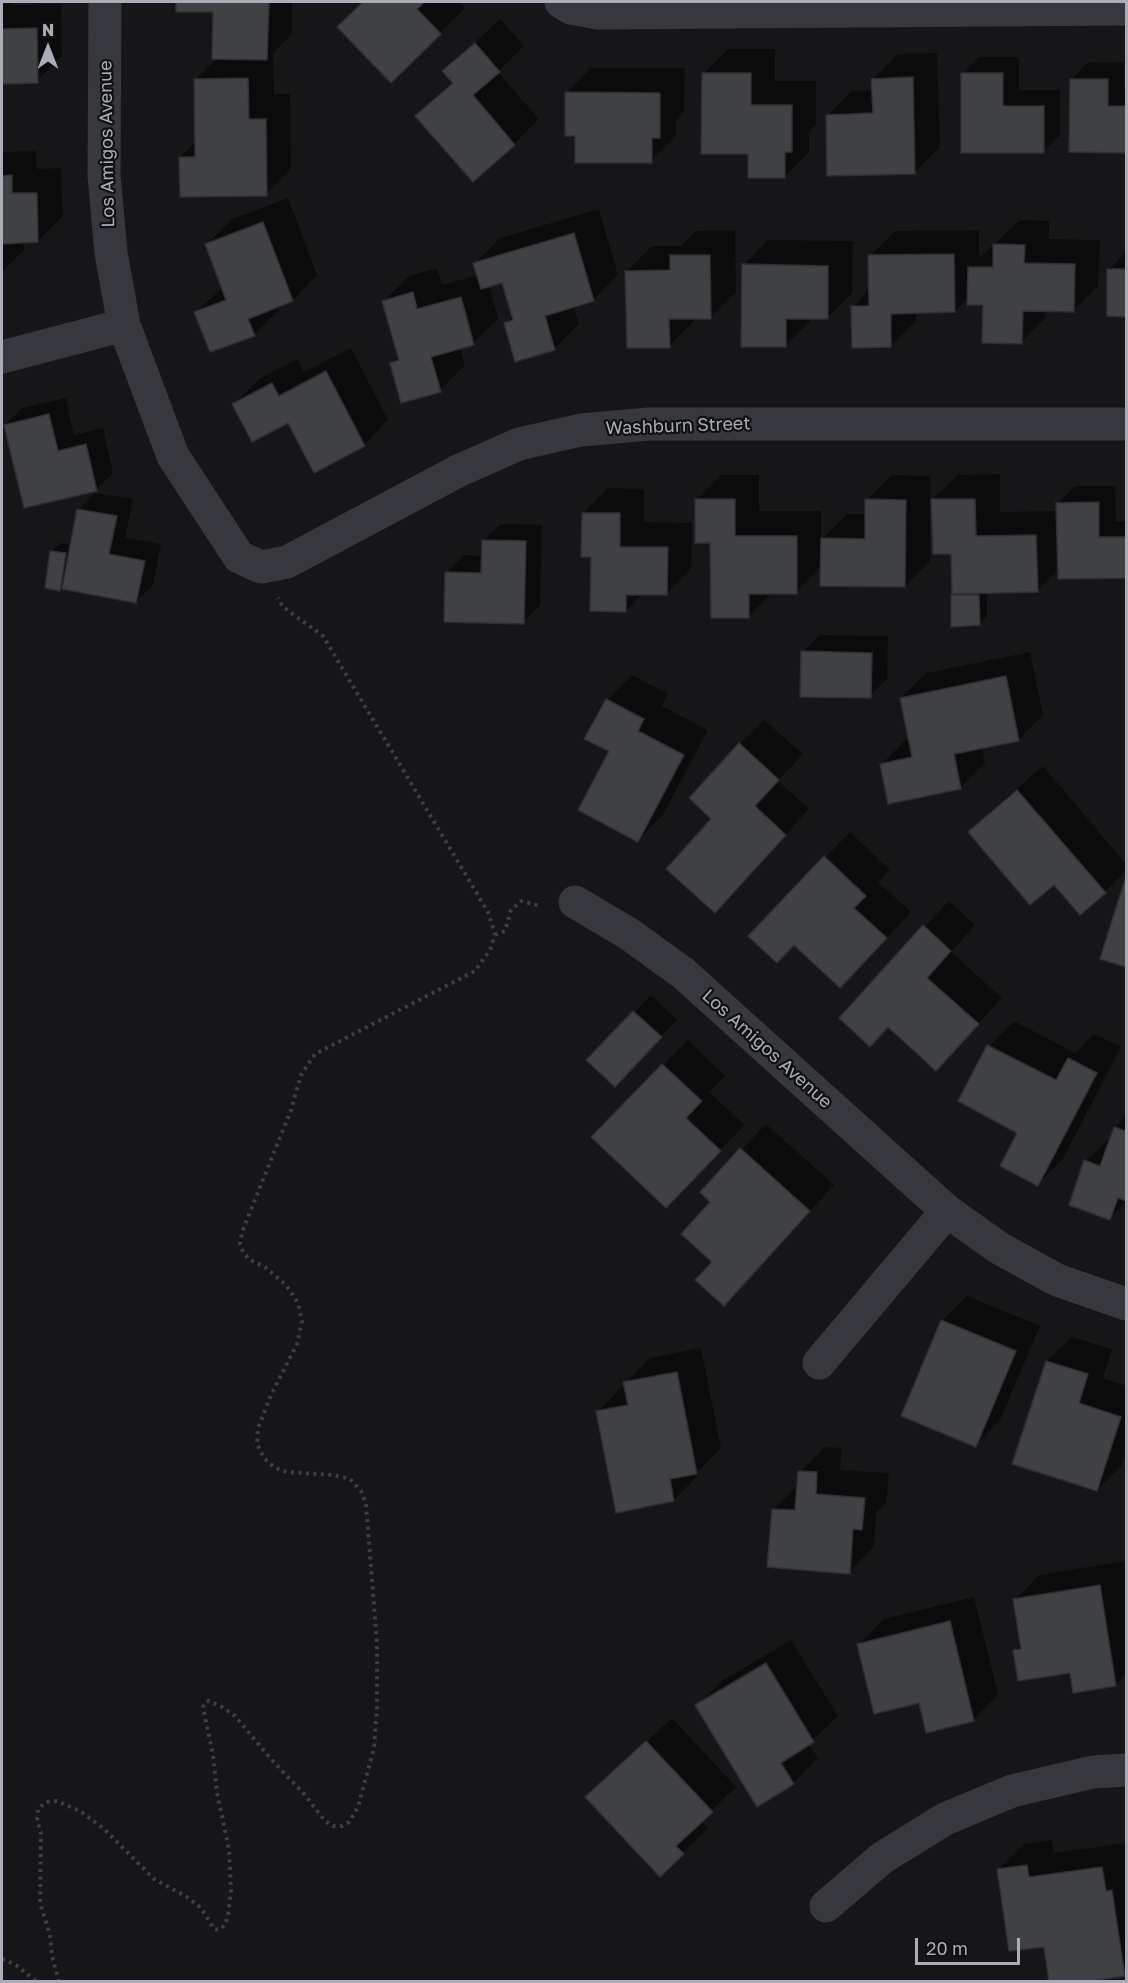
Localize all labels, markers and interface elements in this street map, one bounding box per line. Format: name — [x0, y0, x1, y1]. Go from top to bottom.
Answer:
north arrow — [18, 18, 78, 78]
text: N — [42, 20, 54, 40]
street label: Los Amigos Avenue — [95, 60, 119, 228]
street label: Washburn Street — [605, 413, 751, 439]
street label: Los Amigos Avenue — [698, 985, 836, 1113]
scale bar — [918, 1926, 1023, 1964]
text: 20 m — [926, 1937, 968, 1959]

